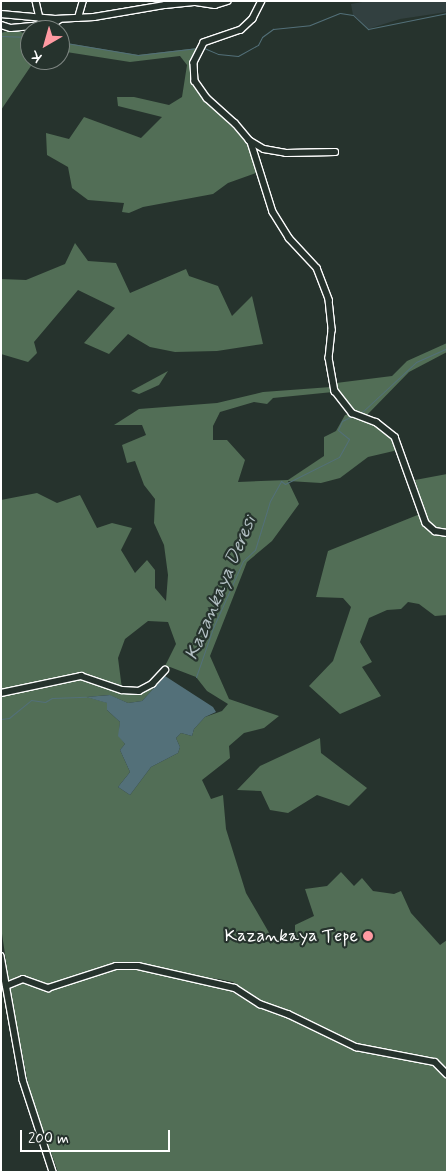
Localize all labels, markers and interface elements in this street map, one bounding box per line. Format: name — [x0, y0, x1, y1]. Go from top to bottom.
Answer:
north arrow — [20, 20, 70, 70]
text: K — [27, 46, 46, 66]
water label: Kazankaya Deresi — [181, 513, 261, 663]
place label: Kazankaya Tepe — [228, 925, 358, 947]
marker: Kazankaya Tepe — [362, 930, 374, 942]
scale bar — [22, 1120, 172, 1152]
text: 200 m — [28, 1129, 69, 1149]

